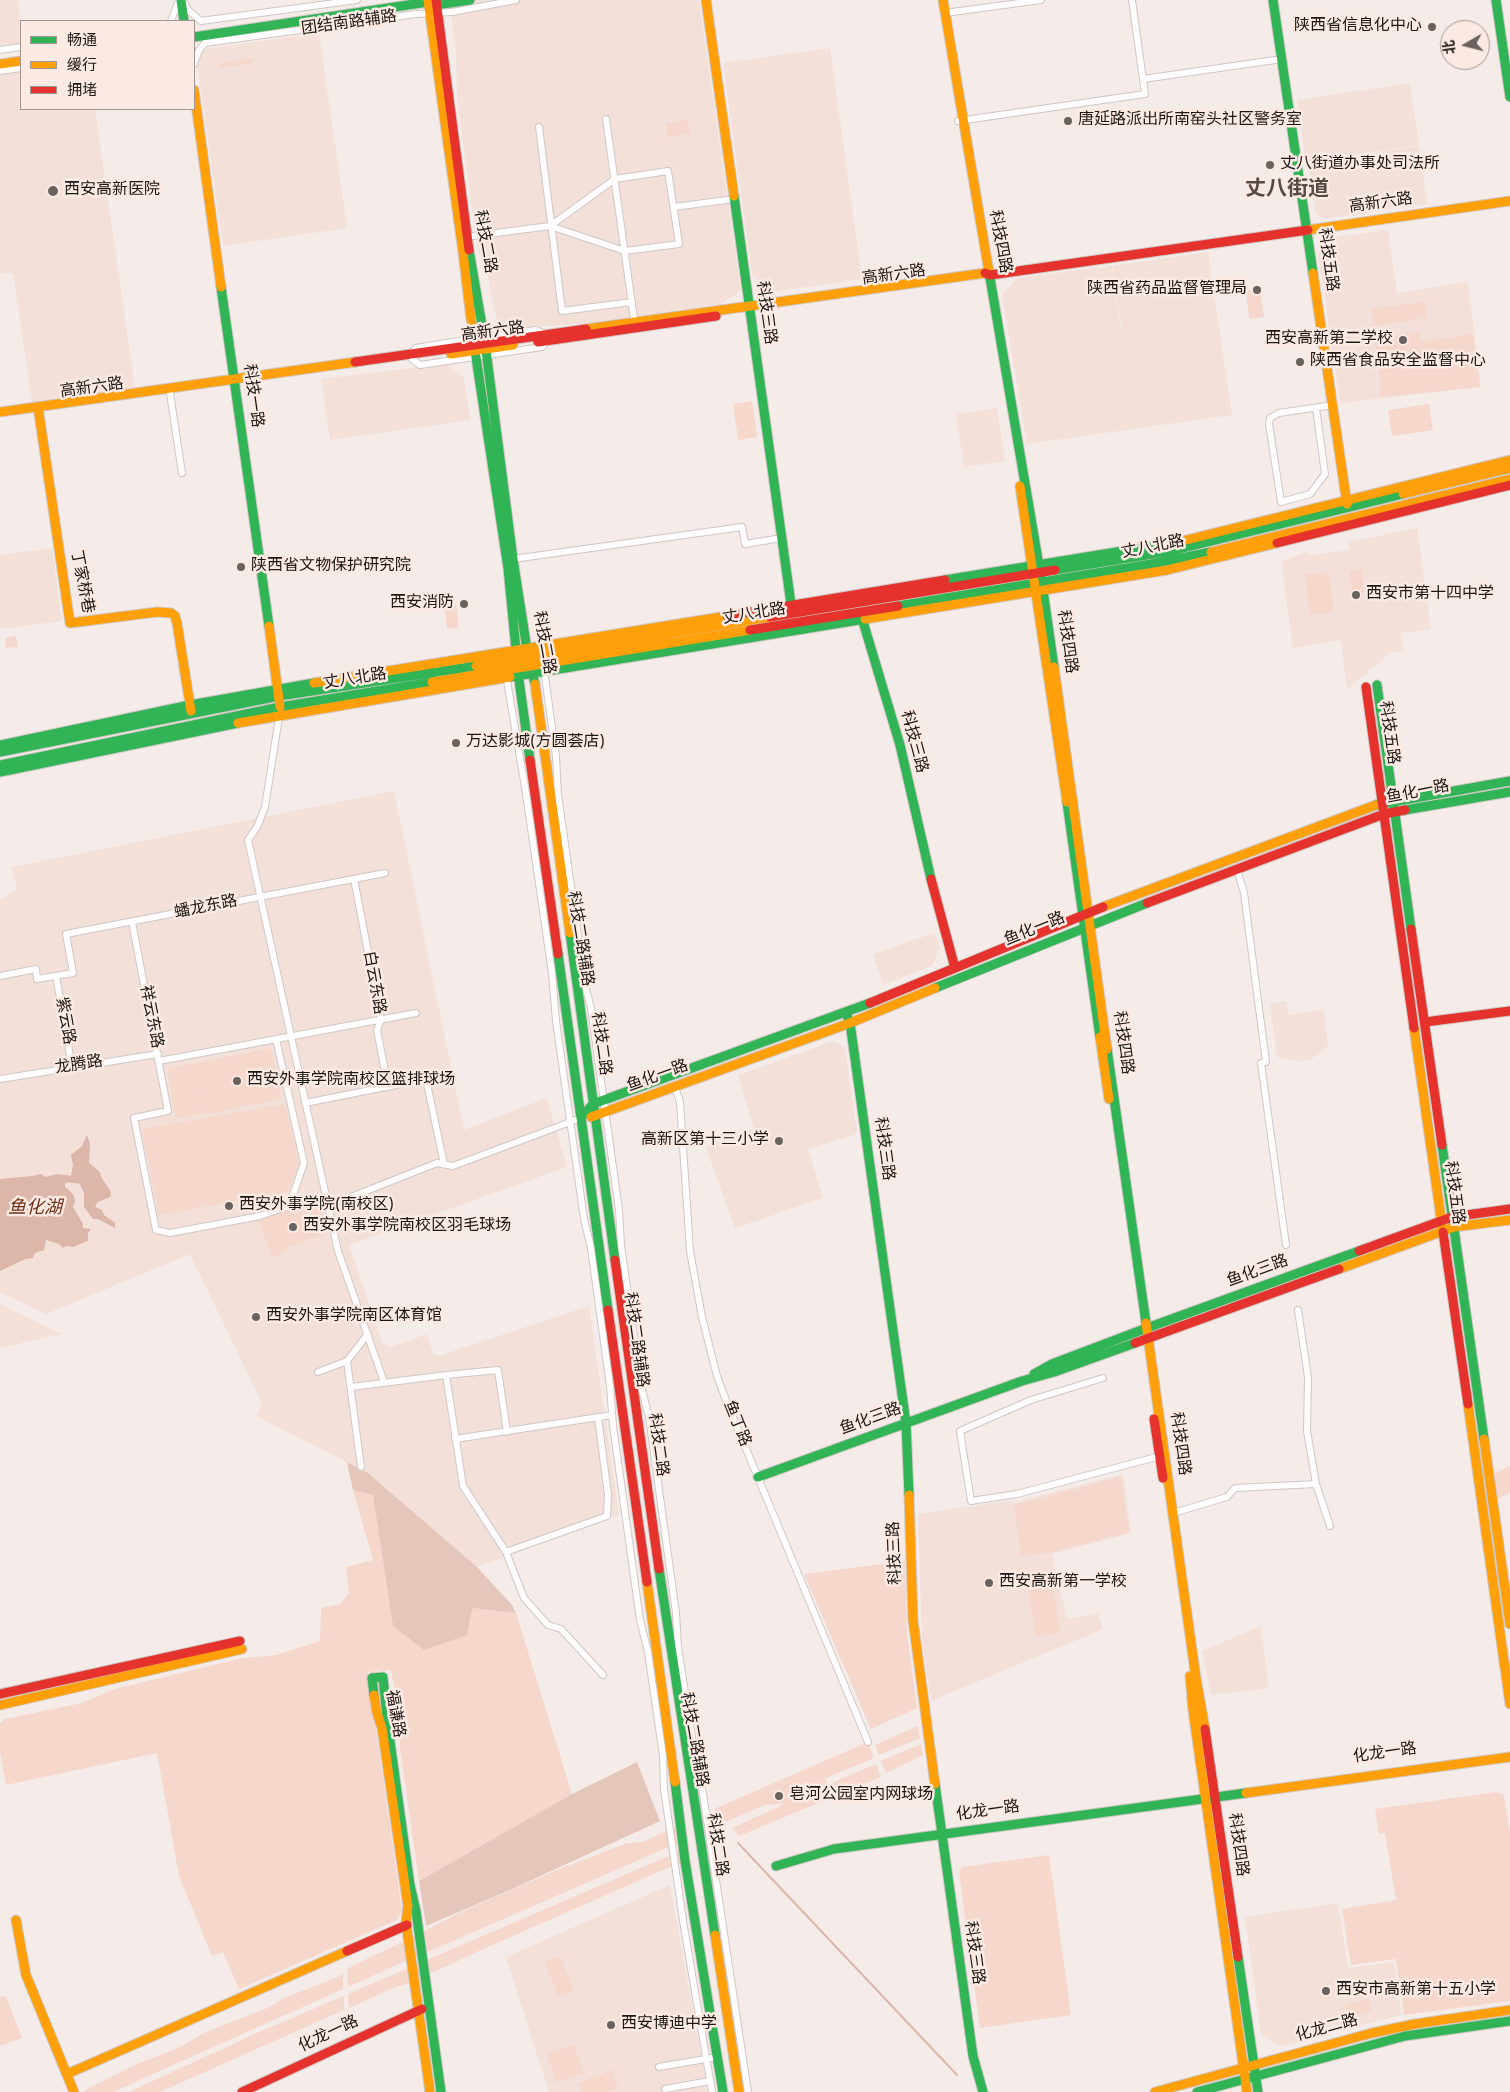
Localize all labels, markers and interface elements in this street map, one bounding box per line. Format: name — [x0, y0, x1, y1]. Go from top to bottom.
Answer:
street label: 团结南路辅路 — [300, 8, 398, 40]
place label: 陕西省信息化中心 — [1294, 17, 1422, 37]
legend — [20, 20, 195, 110]
north arrow — [1440, 20, 1490, 70]
marker: 陕西省信息化中心 — [1426, 21, 1438, 33]
text: 畅通 — [67, 32, 97, 51]
text: 北 — [1441, 39, 1460, 55]
text: 缓行 — [67, 57, 97, 76]
text: 拥堵 — [67, 82, 97, 101]
place label: 唐延路派出所南窑头社区警务室 — [1078, 111, 1302, 131]
marker: 唐延路派出所南窑头社区警务室 — [1062, 115, 1074, 127]
place label: 丈八街道办事处司法所 — [1280, 155, 1440, 175]
marker: 丈八街道办事处司法所 — [1264, 159, 1276, 171]
district label: 丈八街道 — [1245, 178, 1329, 204]
place label: 西安高新医院 — [64, 181, 160, 201]
marker: 西安高新医院 — [46, 184, 60, 198]
street label: 高新六路 — [1348, 190, 1414, 218]
street label: 科技二路 — [469, 209, 499, 275]
street label: 科技四路 — [984, 209, 1014, 275]
street label: 科技五路 — [1313, 227, 1341, 293]
street label: 高新六路 — [861, 262, 927, 290]
street label: 科技三路 — [751, 280, 779, 346]
place label: 陕西省药品监督管理局 — [1087, 280, 1247, 300]
marker: 陕西省药品监督管理局 — [1251, 284, 1263, 296]
street label: 高新六路 — [460, 319, 526, 347]
place label: 西安高新第二学校 — [1265, 330, 1393, 350]
marker: 西安高新第二学校 — [1397, 334, 1409, 346]
place label: 陕西省食品安全监督中心 — [1310, 352, 1486, 372]
marker: 陕西省食品安全监督中心 — [1294, 356, 1306, 368]
street label: 科技一路 — [238, 363, 266, 429]
street label: 高新六路 — [59, 375, 125, 403]
street label: 丈八北路 — [1120, 532, 1186, 564]
street label: 丁家桥巷 — [65, 549, 97, 615]
place label: 陕西省文物保护研究院 — [251, 557, 411, 577]
marker: 陕西省文物保护研究院 — [235, 561, 247, 573]
place label: 西安市第十四中学 — [1366, 585, 1494, 605]
marker: 西安市第十四中学 — [1350, 589, 1362, 601]
place label: 西安消防 — [390, 594, 454, 614]
marker: 西安消防 — [458, 598, 470, 610]
street label: 丈八北路 — [721, 601, 787, 629]
street label: 科技四路 — [1052, 609, 1080, 675]
street label: 科技二路 — [528, 610, 558, 676]
street label: 丈八北路 — [322, 666, 388, 694]
street label: 科技五路 — [1374, 700, 1402, 766]
street label: 科技三路 — [895, 709, 931, 775]
place label: 万达影城(方圆荟店) — [466, 733, 605, 753]
marker: 万达影城(方圆荟店) — [450, 737, 462, 749]
street label: 鱼化一路 — [1385, 777, 1451, 809]
street label: 科技二路辅路 — [562, 890, 596, 988]
street label: 蟠龙东路 — [173, 892, 239, 924]
street label: 鱼化一路 — [1002, 909, 1068, 951]
street label: 白云东路 — [358, 950, 388, 1016]
street label: 祥云东路 — [134, 984, 166, 1050]
street label: 紫云路 — [50, 996, 78, 1046]
street label: 科技四路 — [1108, 1010, 1136, 1076]
street label: 科技二路 — [586, 1011, 614, 1077]
street label: 龙腾路 — [54, 1053, 104, 1079]
street label: 鱼化一路 — [625, 1057, 691, 1097]
place label: 西安外事学院南校区篮排球场 — [247, 1071, 455, 1091]
marker: 西安外事学院南校区篮排球场 — [231, 1075, 243, 1087]
street label: 科技三路 — [869, 1116, 897, 1182]
place label: 高新区第十三小学 — [641, 1131, 769, 1151]
marker: 高新区第十三小学 — [773, 1135, 785, 1147]
street label: 科技五路 — [1439, 1160, 1467, 1226]
place label: 西安外事学院(南校区) — [239, 1196, 394, 1216]
water label: 鱼化湖 — [8, 1198, 62, 1220]
marker: 西安外事学院(南校区) — [223, 1200, 235, 1212]
place label: 西安外事学院南校区羽毛球场 — [303, 1217, 511, 1237]
marker: 西安外事学院南校区羽毛球场 — [287, 1221, 299, 1233]
street label: 鱼化三路 — [1225, 1252, 1291, 1292]
street label: 科技二路辅路 — [619, 1291, 651, 1389]
place label: 西安外事学院南区体育馆 — [266, 1307, 442, 1327]
marker: 西安外事学院南区体育馆 — [250, 1311, 262, 1323]
street label: 鱼丁路 — [718, 1398, 754, 1450]
street label: 鱼化三路 — [838, 1400, 904, 1440]
street label: 科技四路 — [1165, 1411, 1193, 1477]
street label: 科技二路 — [643, 1412, 671, 1478]
street label: 科技三路 — [885, 1521, 907, 1585]
place label: 西安高新第一学校 — [999, 1573, 1127, 1593]
marker: 西安高新第一学校 — [983, 1577, 995, 1589]
street label: 福谦路 — [380, 1689, 408, 1739]
street label: 科技二路辅路 — [675, 1691, 711, 1789]
street label: 化龙一路 — [1352, 1740, 1418, 1768]
place label: 皂河公园室内网球场 — [789, 1786, 933, 1806]
marker: 皂河公园室内网球场 — [773, 1790, 785, 1802]
street label: 化龙一路 — [955, 1798, 1021, 1826]
street label: 科技二路 — [702, 1812, 730, 1878]
street label: 科技四路 — [1223, 1812, 1251, 1878]
street label: 科技三路 — [959, 1920, 987, 1986]
place label: 西安市高新第十五小学 — [1336, 1981, 1496, 2001]
marker: 西安市高新第十五小学 — [1320, 1985, 1332, 1997]
street label: 化龙二路 — [1294, 2011, 1360, 2047]
street label: 化龙一路 — [296, 2013, 362, 2057]
place label: 西安博迪中学 — [621, 2015, 717, 2035]
marker: 西安博迪中学 — [605, 2019, 617, 2031]

